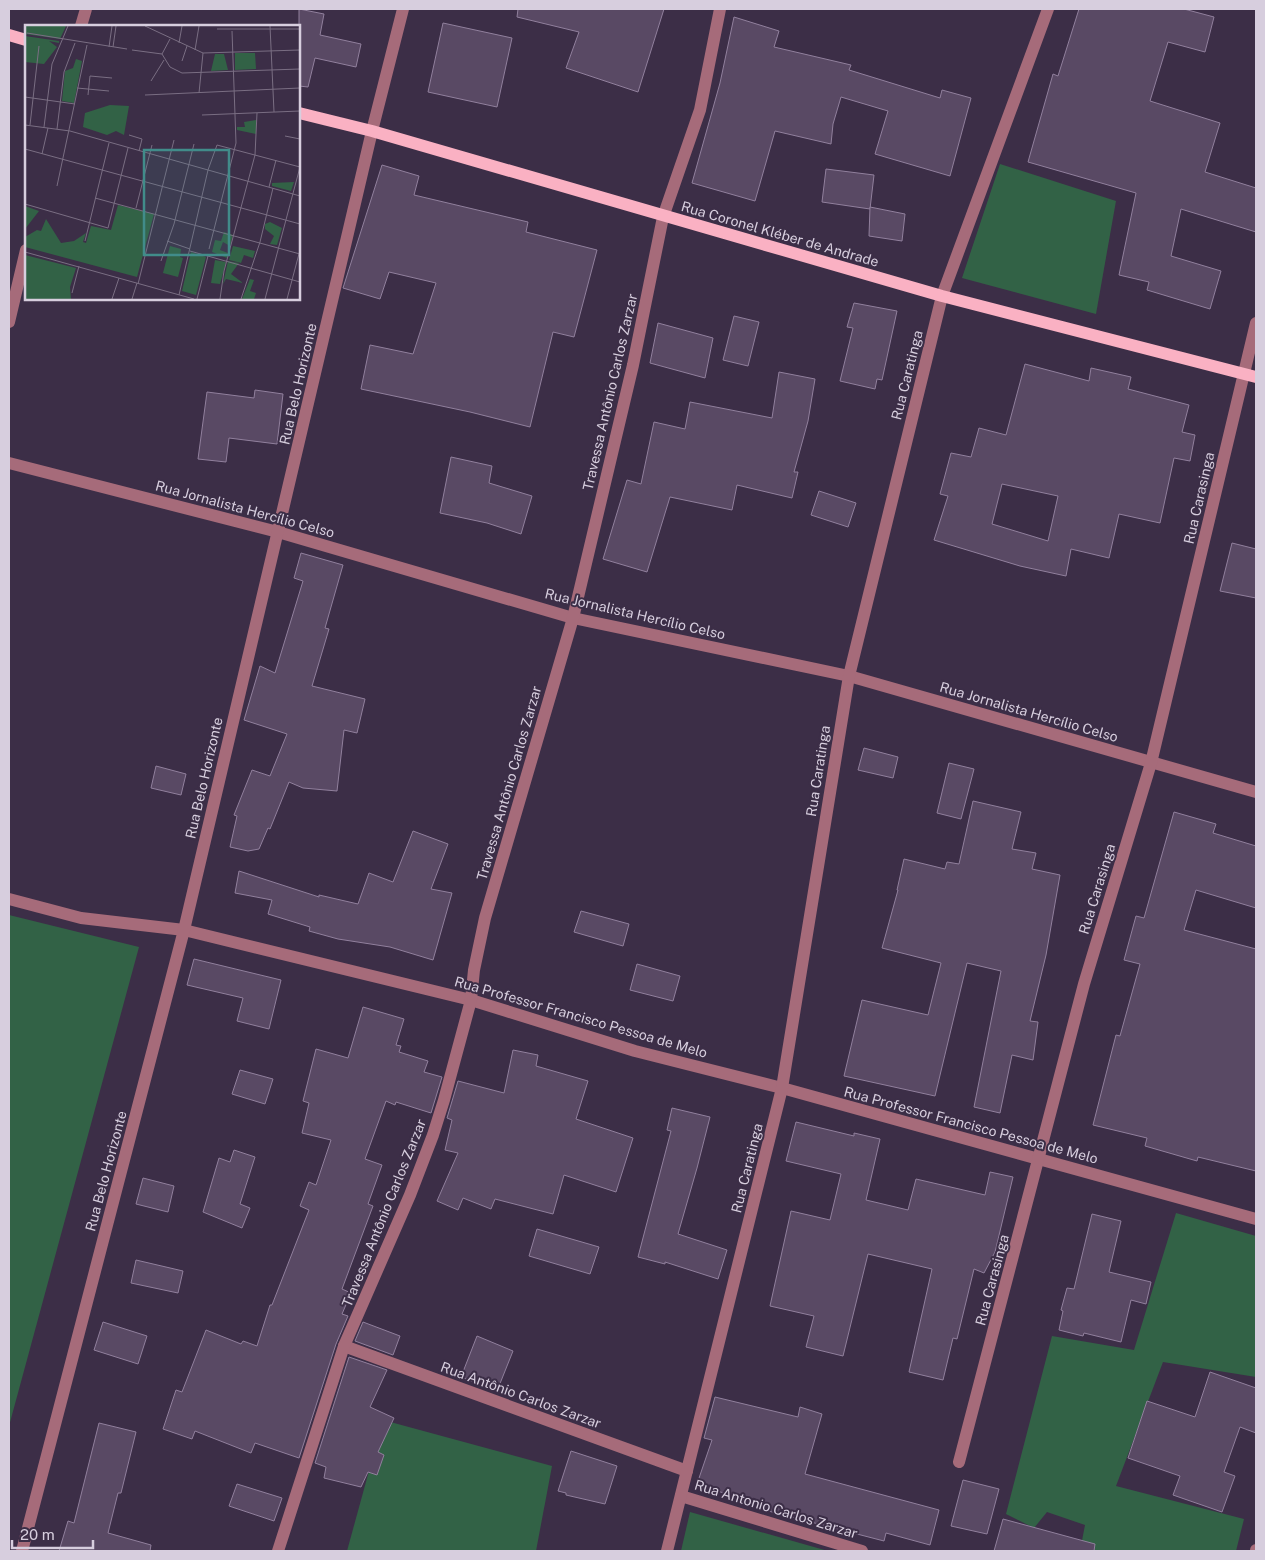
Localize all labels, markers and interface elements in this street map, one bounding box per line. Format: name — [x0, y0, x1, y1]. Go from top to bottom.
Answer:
inset map — [25, 25, 300, 300]
street label: Rua Coronel Kléber de Andrade — [679, 198, 881, 270]
street label: Travessa Antônio Carlos Zarzar — [580, 292, 640, 492]
street label: Rua Belo Horizonte — [276, 322, 320, 446]
street label: Rua Caratinga — [888, 328, 926, 422]
street label: Rua Carasinga — [1181, 451, 1217, 545]
street label: Rua Jornalista Hercílio Celso — [154, 477, 336, 541]
street label: Rua Jornalista Hercílio Celso — [543, 585, 727, 643]
street label: Rua Jornalista Hercílio Celso — [938, 679, 1120, 745]
street label: Travessa Antônio Carlos Zarzar — [474, 684, 544, 882]
street label: Rua Belo Horizonte — [182, 716, 226, 840]
street label: Rua Caratinga — [803, 724, 833, 818]
street label: Rua Carasinga — [1076, 842, 1118, 936]
street label: Rua Professor Francisco Pessoa de Melo — [453, 973, 709, 1061]
street label: Rua Professor Francisco Pessoa de Melo — [842, 1083, 1100, 1167]
street label: Rua Belo Horizonte — [82, 1109, 130, 1233]
street label: Travessa Antônio Carlos Zarzar — [339, 1117, 429, 1309]
street label: Rua Caratinga — [728, 1121, 766, 1215]
street label: Rua Carasinga — [972, 1233, 1012, 1327]
street label: Rua Antônio Carlos Zarzar — [439, 1358, 603, 1432]
street label: Rua Antonio Carlos Zarzar — [693, 1477, 859, 1541]
scale bar — [12, 1518, 94, 1550]
text: 20 m — [20, 1526, 55, 1543]

